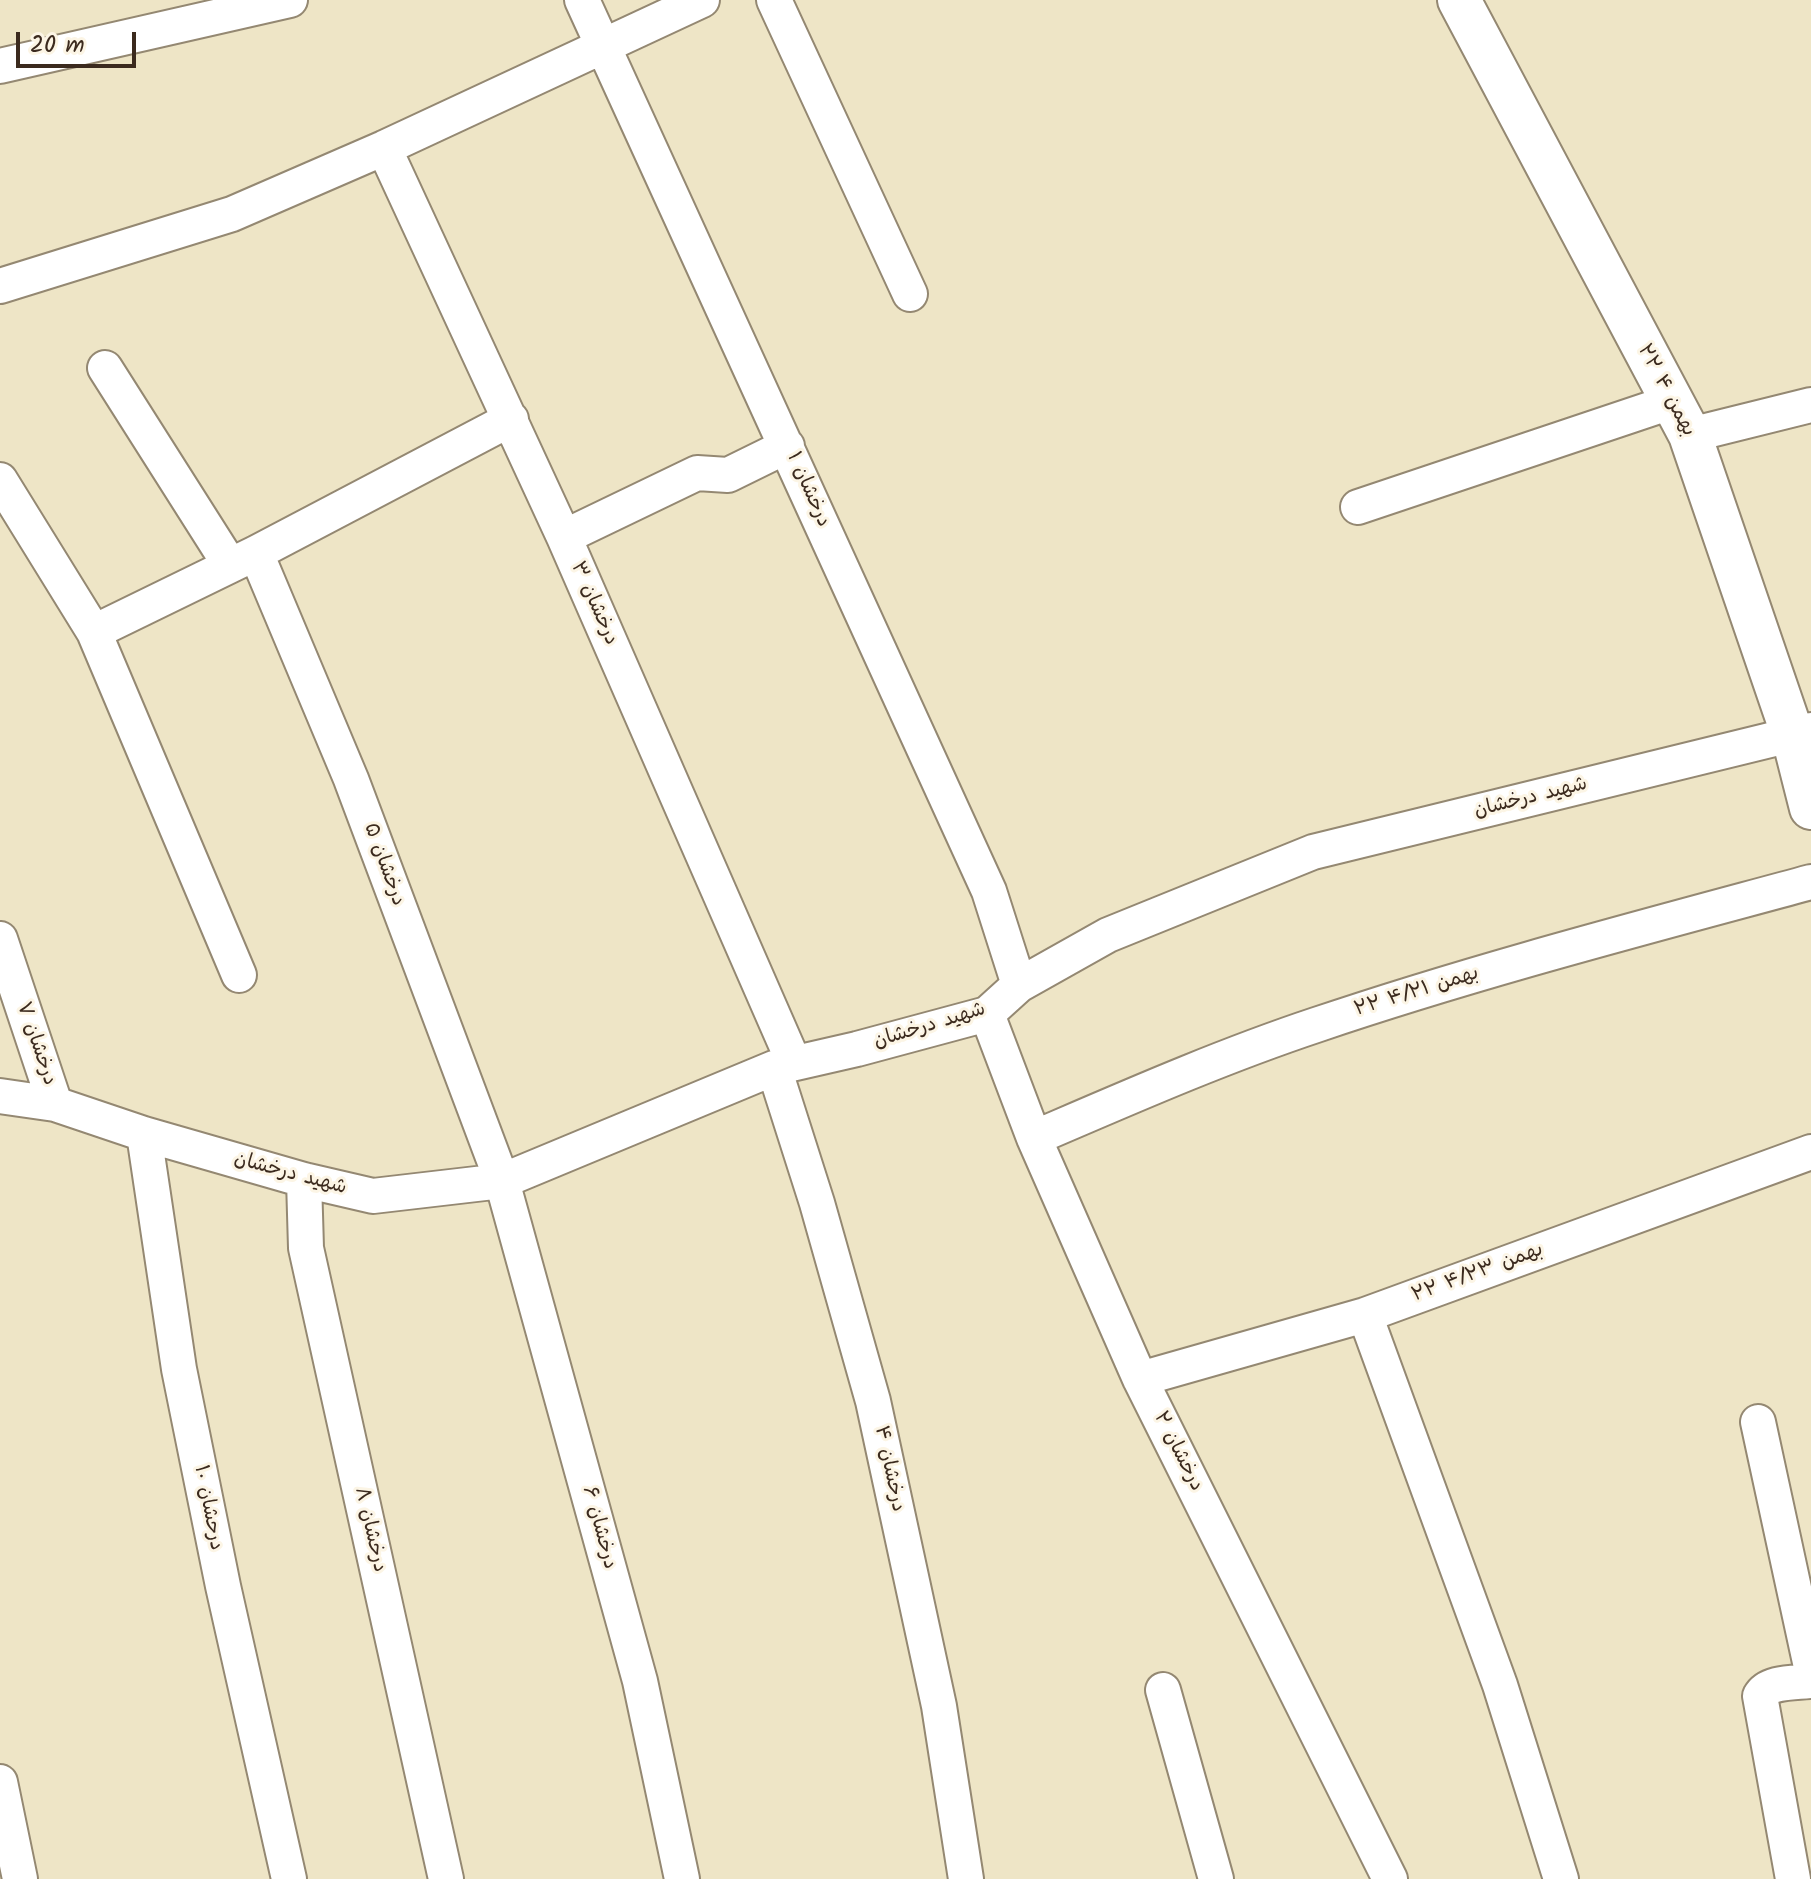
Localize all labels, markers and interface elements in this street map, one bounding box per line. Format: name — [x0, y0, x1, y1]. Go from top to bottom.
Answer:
scale bar — [20, 16, 140, 66]
text: 20 m — [30, 26, 85, 65]
street label: ۲۲ بهمن ۴ — [1631, 341, 1699, 441]
street label: درخشان ۱ — [780, 449, 834, 531]
street label: درخشان ۳ — [564, 559, 622, 649]
street label: شهید درخشان — [1472, 773, 1590, 825]
street label: درخشان ۵ — [357, 820, 409, 910]
street label: ۲۲ بهمن ۴/۲۱ — [1352, 963, 1482, 1023]
street label: درخشان ۷ — [10, 999, 60, 1089]
street label: شهید درخشان — [871, 999, 989, 1055]
street label: شهید درخشان — [231, 1148, 349, 1202]
street label: ۲۲ بهمن ۴/۲۳ — [1409, 1239, 1547, 1309]
street label: درخشان ۲ — [1147, 1408, 1207, 1496]
street label: درخشان ۴ — [867, 1424, 909, 1514]
street label: درحشان ۱۰ — [187, 1463, 227, 1553]
street label: درخشان ۶ — [575, 1484, 621, 1572]
street label: درخشان ۸ — [348, 1485, 390, 1575]

